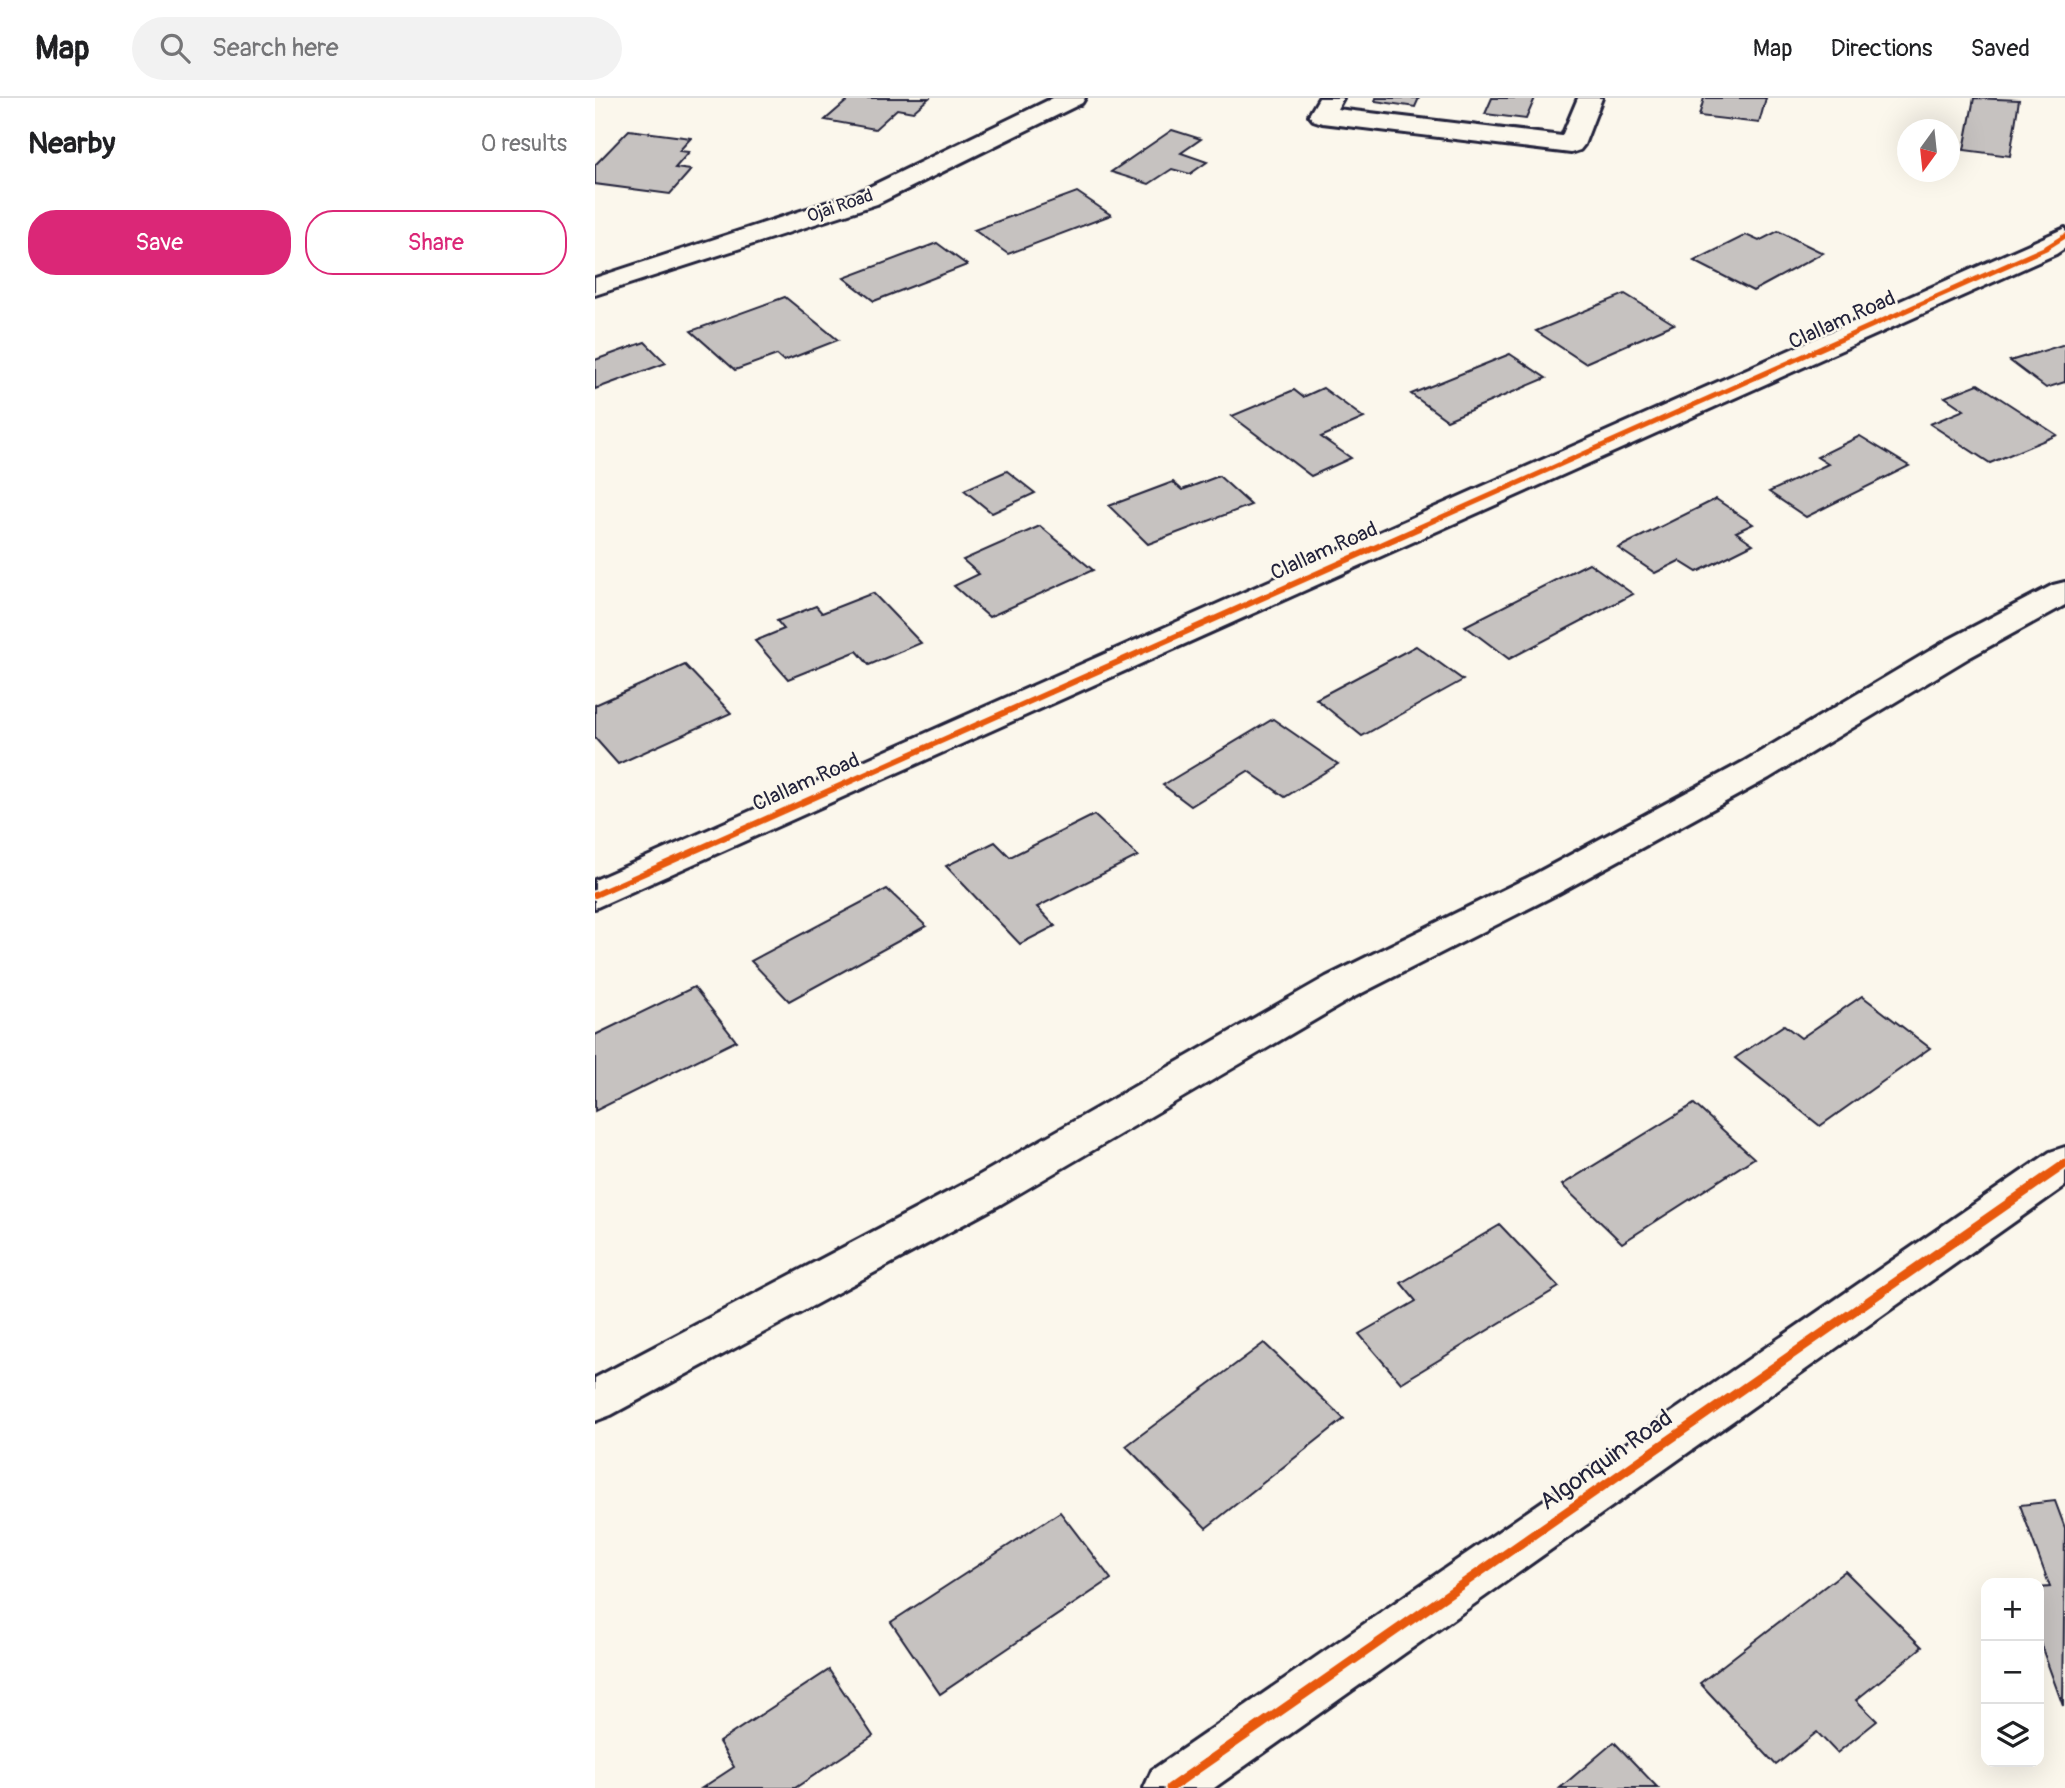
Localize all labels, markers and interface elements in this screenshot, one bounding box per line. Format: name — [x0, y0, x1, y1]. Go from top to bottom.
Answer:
search box — [132, 17, 622, 80]
text: Map — [35, 28, 90, 69]
icon: search — [156, 29, 194, 67]
text: Search here — [212, 32, 339, 64]
text: Map — [1753, 34, 1793, 63]
text: Directions — [1831, 34, 1932, 63]
text: Saved — [1970, 34, 2030, 63]
north arrow — [1897, 119, 1960, 182]
text: Nearby — [28, 125, 115, 162]
text: 0 results — [481, 129, 567, 158]
street label: Ojai Road — [804, 184, 876, 228]
button: Save — [28, 210, 291, 275]
button: Share — [305, 210, 567, 275]
street label: Clallam Road — [1784, 284, 1900, 356]
street label: Clallam Road — [1266, 515, 1382, 587]
street label: Clallam Road — [748, 746, 864, 818]
street label: Algonquin Road — [1534, 1404, 1678, 1516]
map controls — [1981, 1578, 2044, 1767]
button: + — [1981, 1578, 2044, 1641]
button: − — [1981, 1641, 2044, 1704]
button: layers — [1981, 1704, 2044, 1767]

